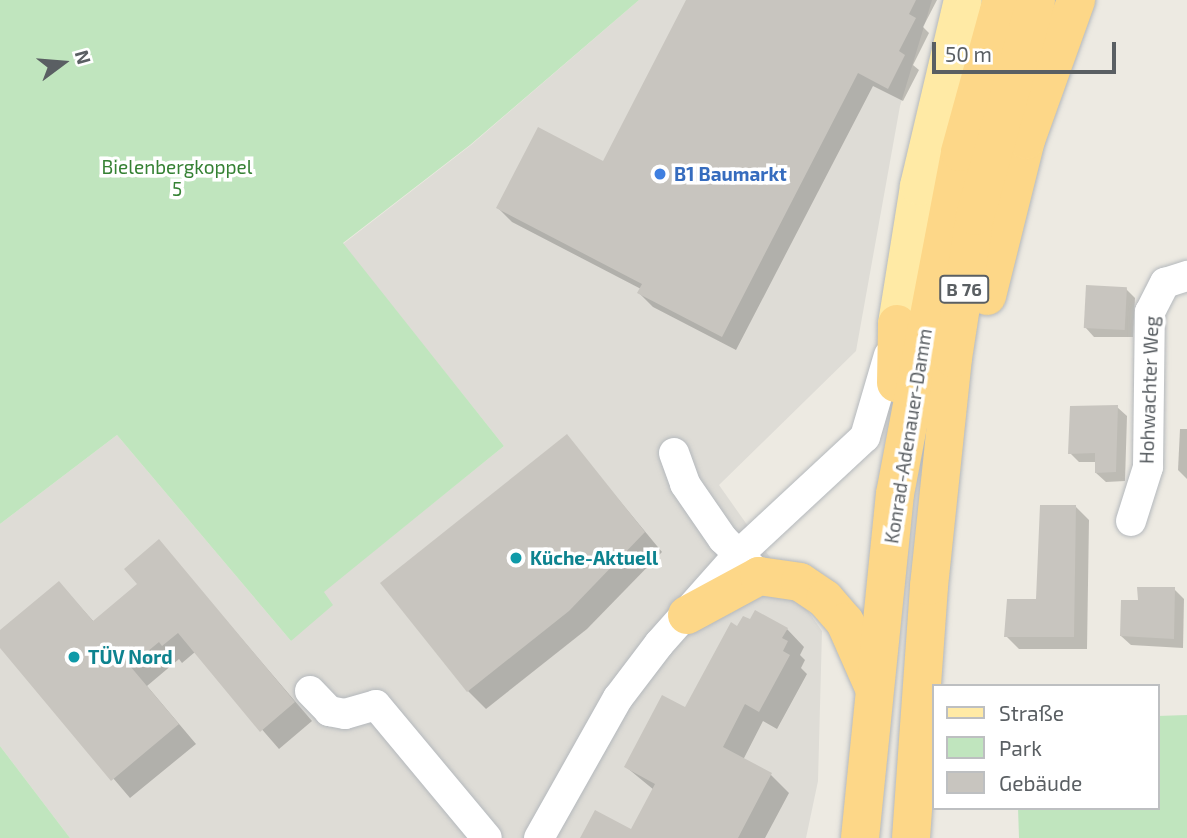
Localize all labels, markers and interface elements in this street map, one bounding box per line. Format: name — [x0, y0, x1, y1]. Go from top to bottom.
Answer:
north arrow — [28, 28, 98, 98]
scale bar — [935, 28, 1119, 72]
text: 50 m — [945, 41, 992, 66]
text: N — [71, 47, 97, 67]
park label: Bielenbergkoppel 5 — [102, 156, 252, 200]
place label: B1 Baumarkt — [674, 163, 787, 185]
marker: B1 Baumarkt — [652, 166, 668, 182]
road number: B 76 — [938, 274, 990, 304]
street label: Hohwachter Weg — [1135, 315, 1163, 465]
street label: Konrad-Adenauer-Damm — [880, 327, 936, 545]
place label: Küche-Aktuell — [530, 547, 658, 569]
marker: Küche-Aktuell — [508, 550, 524, 566]
place label: TÜV Nord — [88, 646, 173, 668]
marker: TÜV Nord — [66, 649, 82, 665]
legend — [932, 684, 1159, 810]
text: Straße — [999, 700, 1064, 725]
text: Park — [999, 735, 1042, 760]
text: Gebäude — [999, 770, 1082, 795]

